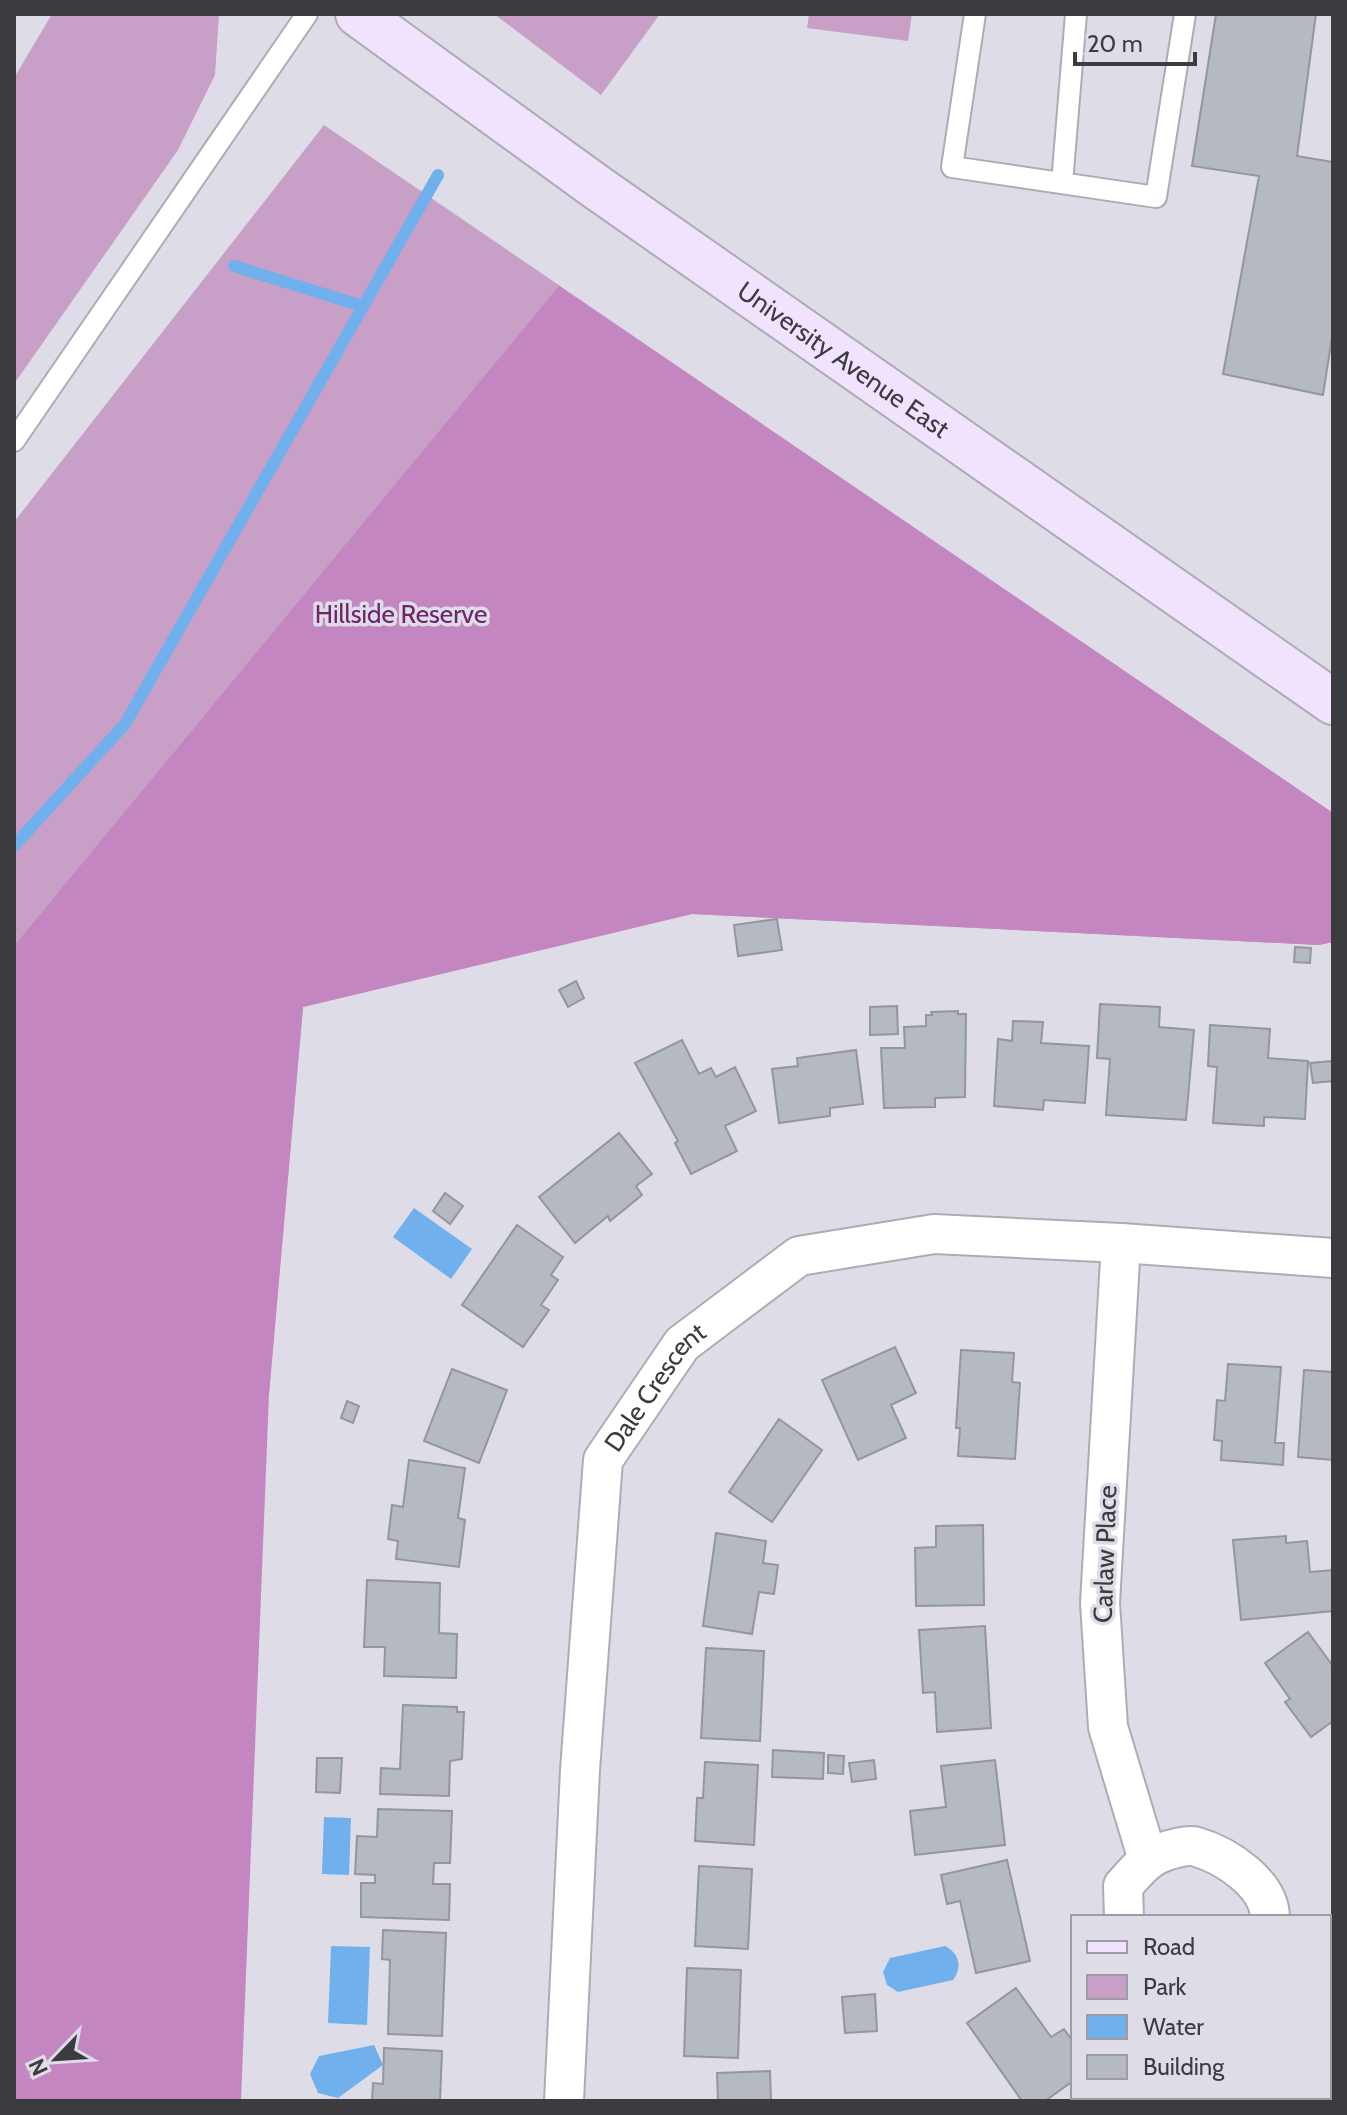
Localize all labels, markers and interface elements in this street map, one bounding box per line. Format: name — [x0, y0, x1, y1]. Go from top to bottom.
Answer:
scale bar — [1075, 16, 1195, 66]
text: 20 m — [1087, 29, 1143, 58]
street label: University Avenue East — [731, 275, 956, 445]
park label: Hillside Reserve — [315, 598, 487, 630]
street label: Dale Crescent — [597, 1316, 712, 1458]
street label: Carlaw Place — [1087, 1484, 1123, 1624]
legend — [1071, 1915, 1331, 2099]
text: Road — [1143, 1932, 1195, 1961]
text: Park — [1143, 1972, 1186, 2001]
text: Water — [1143, 2012, 1204, 2041]
north arrow — [16, 2019, 96, 2099]
text: Building — [1143, 2052, 1225, 2081]
text: N — [23, 2054, 54, 2080]

